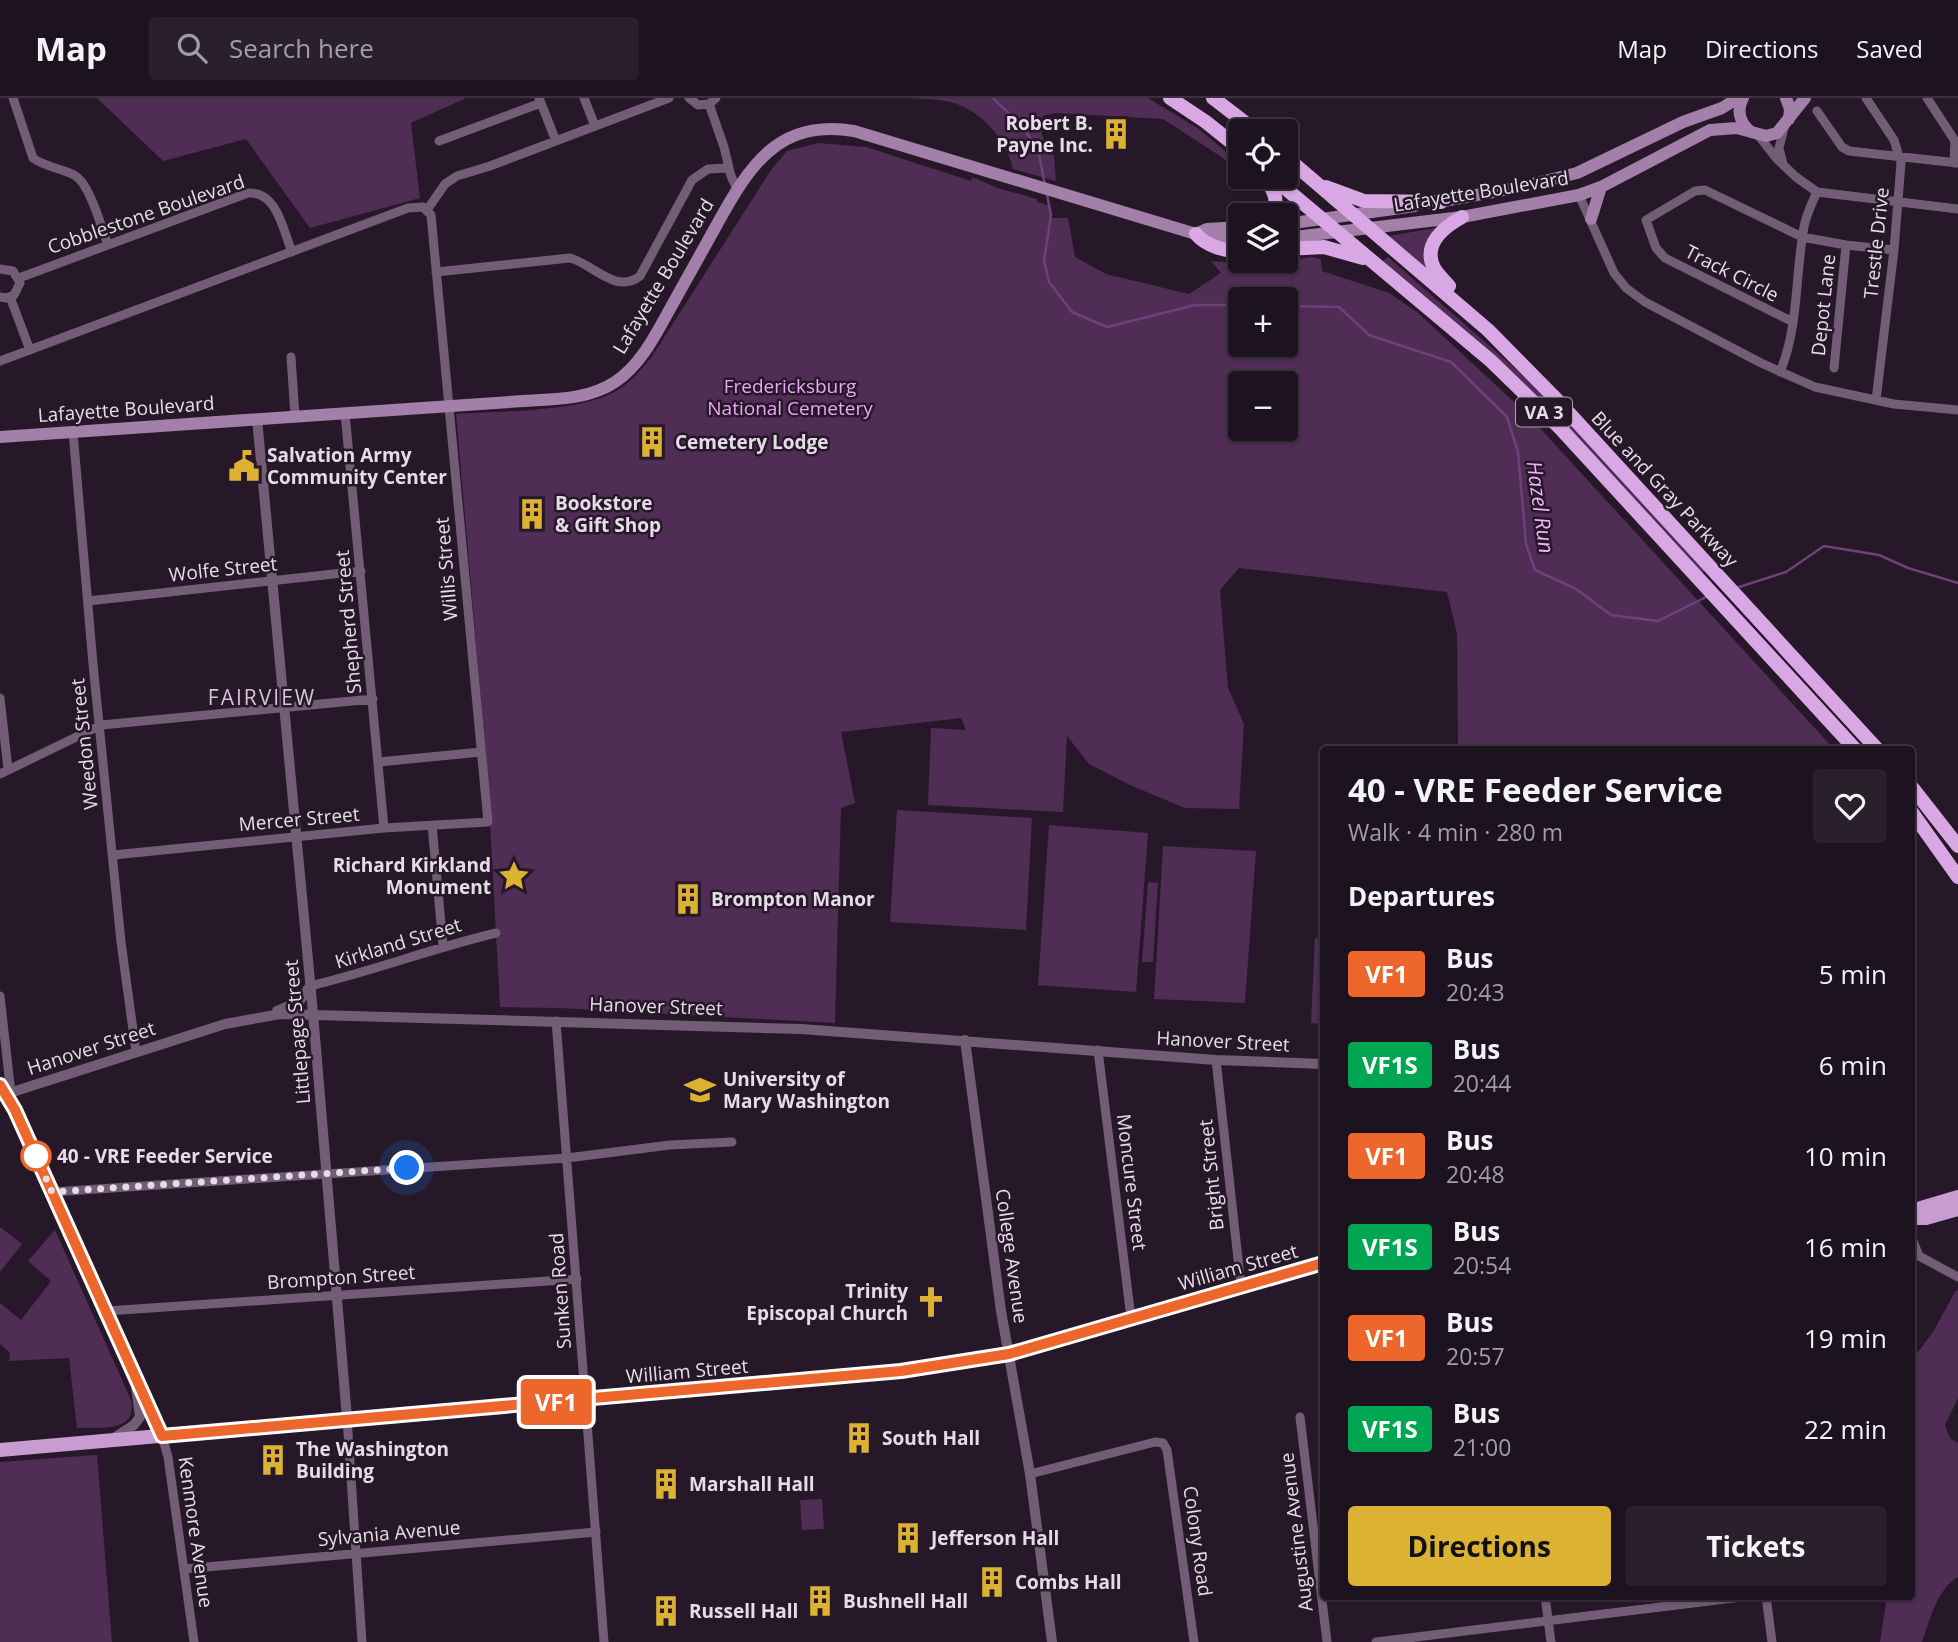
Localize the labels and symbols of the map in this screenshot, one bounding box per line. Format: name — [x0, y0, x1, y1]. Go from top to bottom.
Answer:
place label: Robert B. Payne Inc. — [996, 110, 1093, 158]
building icon: Robert B. Payne Inc. — [1099, 117, 1133, 151]
street label: Lafayette Boulevard — [1392, 164, 1570, 218]
street label: Cobblestone Boulevard — [44, 168, 248, 260]
street label: Trestle Drive — [1857, 186, 1895, 300]
street label: Lafayette Boulevard — [606, 193, 720, 359]
street label: Track Circle — [1681, 238, 1783, 308]
street label: Depot Lane — [1805, 253, 1841, 357]
park label: Fredericksburg National Cemetery — [707, 373, 873, 421]
street label: Lafayette Boulevard — [37, 390, 215, 428]
road number: VA 3 — [1516, 398, 1572, 426]
street label: Blue and Gray Parkway — [1586, 405, 1744, 573]
building icon: Cemetery Lodge — [635, 425, 669, 459]
place label: Cemetery Lodge — [675, 429, 829, 455]
place label: Salvation Army Community Center — [267, 442, 447, 490]
public building icon: Salvation Army Community Center — [227, 449, 261, 483]
water label: Hazel Run — [1521, 459, 1561, 555]
place label: Bookstore & Gift Shop — [555, 490, 661, 538]
building icon: Bookstore & Gift Shop — [515, 497, 549, 531]
street label: Willis Street — [429, 516, 463, 622]
street label: Shepherd Street — [329, 549, 367, 695]
street label: Wolfe Street — [168, 550, 279, 588]
street label: Weedon Street — [64, 677, 104, 811]
district label: FAIRVIEW — [208, 683, 316, 711]
street label: Mercer Street — [238, 801, 361, 837]
place label: Richard Kirkland Monument — [333, 852, 491, 900]
place icon: Richard Kirkland Monument — [497, 859, 531, 893]
building icon: Brompton Manor — [671, 882, 705, 916]
place label: Brompton Manor — [711, 886, 875, 912]
street label: Kirkland Street — [332, 911, 465, 975]
street label: Littlepage Street — [278, 958, 316, 1105]
street label: Hanover Street — [589, 991, 723, 1021]
street label: Hanover Street — [23, 1015, 159, 1081]
street label: Hanover Street — [1156, 1025, 1291, 1057]
place label: University of Mary Washington — [723, 1066, 890, 1114]
school or university icon: University of Mary Washington — [683, 1073, 717, 1107]
street label: Moncure Street — [1111, 1112, 1153, 1252]
street label: Bright Street — [1192, 1118, 1230, 1232]
marker: 40 - VRE Feeder Service — [21, 1141, 51, 1171]
place label: 40 - VRE Feeder Service — [57, 1143, 273, 1169]
your location — [389, 1150, 424, 1185]
street label: College Avenue — [990, 1187, 1034, 1325]
street label: Sunken Road — [543, 1232, 577, 1350]
street label: William Street — [1175, 1238, 1301, 1296]
street label: Brompton Street — [266, 1259, 416, 1295]
place label: Trinity Episcopal Church — [746, 1278, 908, 1326]
church icon: Trinity Episcopal Church — [914, 1285, 948, 1319]
street label: William Street — [625, 1353, 750, 1389]
line badge: VF1 — [516, 1379, 596, 1425]
building icon: South Hall — [842, 1421, 876, 1455]
place label: South Hall — [882, 1425, 980, 1451]
place label: The Washington Building — [296, 1436, 449, 1484]
building icon: The Washington Building — [256, 1443, 290, 1477]
street label: Augustine Avenue — [1273, 1451, 1319, 1613]
street label: Kenmore Avenue — [173, 1455, 219, 1609]
building icon: Marshall Hall — [649, 1467, 683, 1501]
place label: Marshall Hall — [689, 1471, 815, 1497]
street label: Colony Road — [1177, 1484, 1219, 1598]
street label: Sylvania Avenue — [317, 1514, 461, 1552]
building icon: Jefferson Hall — [891, 1521, 925, 1555]
place label: Jefferson Hall — [929, 1525, 1059, 1551]
building icon: Combs Hall — [975, 1565, 1009, 1599]
place label: Combs Hall — [1015, 1569, 1122, 1595]
building icon: Bushnell Hall — [803, 1584, 837, 1618]
place label: Bushnell Hall — [843, 1588, 968, 1614]
building icon: Russell Hall — [649, 1594, 683, 1628]
place label: Russell Hall — [689, 1598, 798, 1624]

